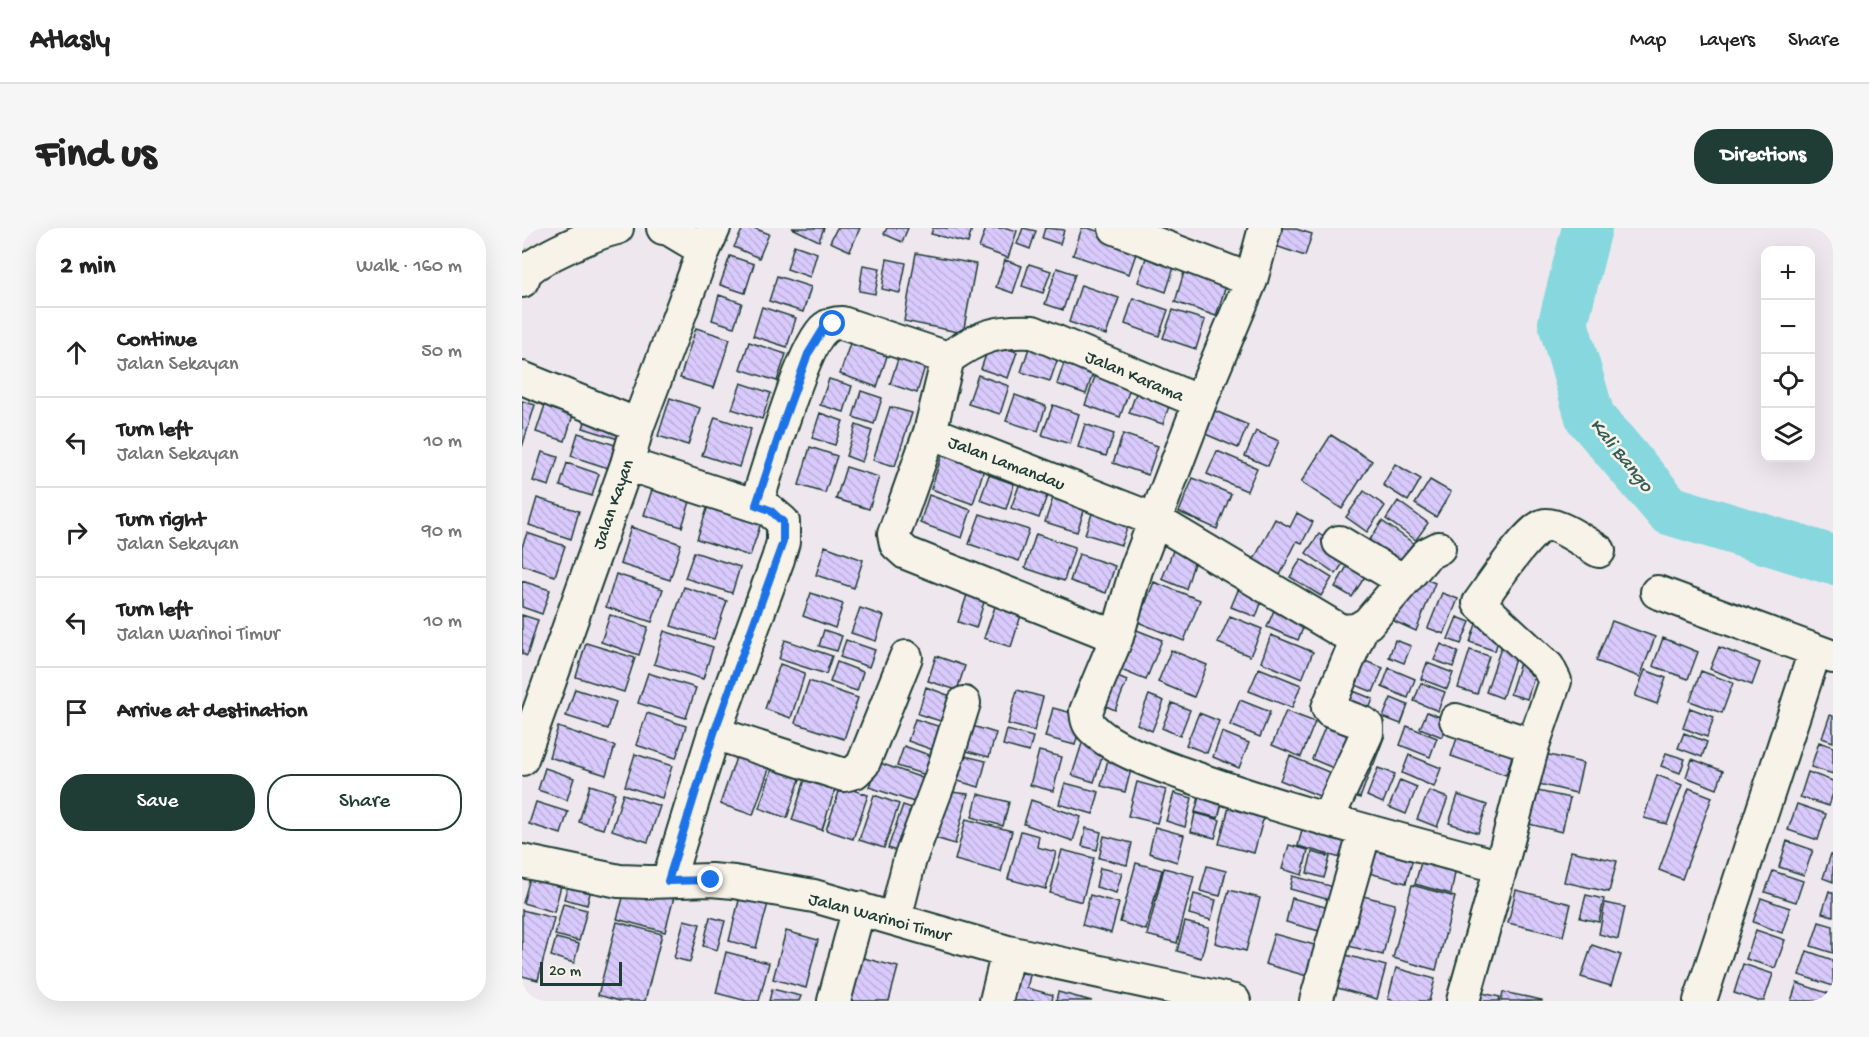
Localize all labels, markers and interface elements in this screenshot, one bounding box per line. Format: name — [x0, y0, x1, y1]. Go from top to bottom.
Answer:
text: Atlasly — [30, 25, 110, 58]
text: Map — [1630, 29, 1666, 54]
text: Layers — [1699, 29, 1755, 54]
text: Share — [1788, 29, 1839, 54]
button: Directions — [1694, 129, 1833, 184]
text: Find us — [36, 132, 156, 181]
map controls — [1761, 246, 1815, 462]
button: + — [1761, 246, 1815, 300]
text: 2 min — [60, 252, 115, 283]
text: Walk · 160 m — [356, 256, 462, 279]
button: − — [1761, 300, 1815, 354]
route start — [819, 310, 845, 336]
text: Continue — [117, 328, 197, 354]
icon: ahead — [60, 336, 93, 369]
text: 50 m — [421, 341, 462, 364]
street label: Jalan Karama — [1081, 347, 1188, 408]
text: Jalan Sekayan — [117, 354, 239, 377]
button: locate — [1761, 354, 1815, 408]
button: layers — [1761, 408, 1815, 462]
water label: Kali Bango — [1584, 415, 1658, 499]
text: Turn left — [117, 418, 191, 444]
icon: left — [60, 426, 93, 459]
text: 10 m — [424, 431, 462, 454]
street label: Jalan Lamandau — [945, 432, 1068, 496]
text: Jalan Sekayan — [117, 444, 239, 467]
street label: Jalan Kayan — [589, 457, 640, 552]
text: Turn right — [117, 508, 205, 534]
icon: right — [60, 516, 93, 549]
text: 90 m — [422, 521, 462, 544]
text: Jalan Sekayan — [117, 534, 239, 557]
text: Turn left — [117, 598, 191, 624]
icon: left — [60, 606, 93, 639]
text: 10 m — [424, 611, 462, 634]
text: Jalan Warinoi Timur — [117, 624, 280, 647]
icon: arrive — [60, 696, 93, 729]
text: Arrive at destination — [117, 699, 307, 725]
button: Save — [60, 774, 255, 831]
button: Share — [267, 774, 462, 831]
route end — [697, 866, 723, 892]
street label: Jalan Warinoi Timur — [806, 889, 954, 948]
scale bar — [540, 959, 622, 986]
text: 20 m — [549, 963, 581, 982]

